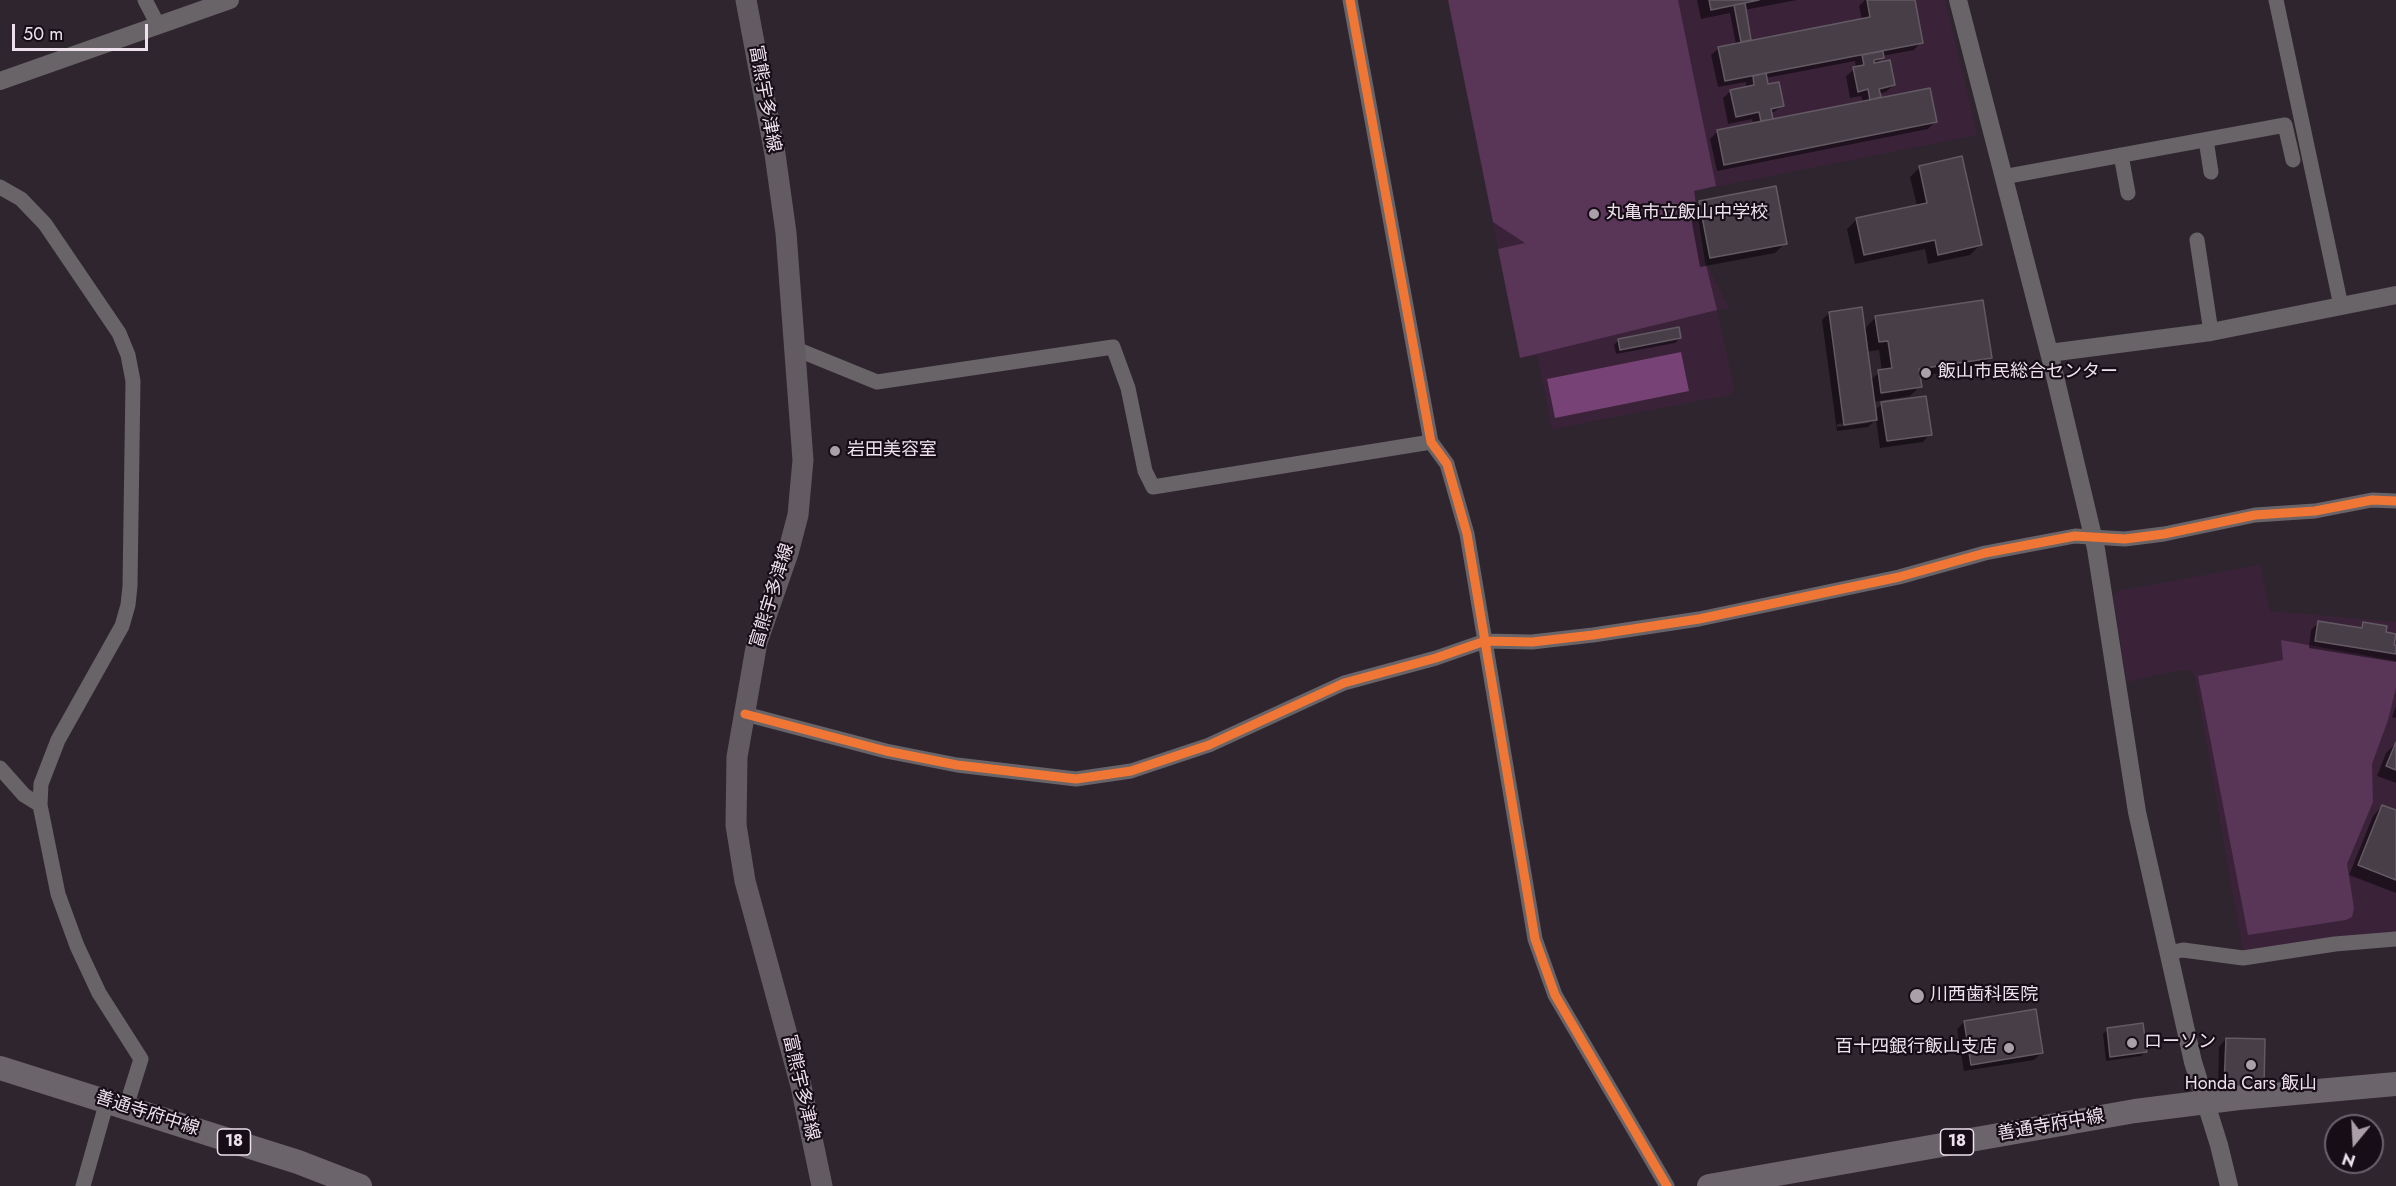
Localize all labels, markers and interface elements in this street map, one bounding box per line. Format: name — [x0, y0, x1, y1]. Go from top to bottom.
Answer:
scale bar — [15, 12, 152, 50]
text: 50 m — [23, 21, 63, 47]
street label: 富熊宇多津線 — [744, 44, 784, 154]
place label: 丸亀市立飯山中学校 — [1606, 203, 1768, 225]
marker: 丸亀市立飯山中学校 — [1587, 207, 1601, 221]
place label: 飯山市民総合センター — [1938, 362, 2118, 384]
marker: 飯山市民総合センター — [1919, 366, 1933, 380]
place label: 岩田美容室 — [847, 440, 937, 462]
marker: 岩田美容室 — [828, 444, 842, 458]
street label: 富熊宇多津線 — [747, 541, 799, 651]
place label: 川西歯科医院 — [1930, 985, 2038, 1007]
marker: 川西歯科医院 — [1908, 987, 1926, 1005]
place label: ローソン — [2144, 1032, 2216, 1054]
street label: 富熊宇多津線 — [777, 1033, 823, 1143]
marker: ローソン — [2125, 1036, 2139, 1050]
place label: 百十四銀行飯山支店 — [1835, 1037, 1997, 1059]
marker: 百十四銀行飯山支店 — [2002, 1041, 2016, 1055]
marker: Honda Cars 飯山 — [2244, 1058, 2258, 1072]
place label: Honda Cars 飯山 — [2185, 1074, 2317, 1096]
street label: 善通寺府中線 — [92, 1087, 202, 1141]
street label: 善通寺府中線 — [1996, 1106, 2106, 1146]
north arrow — [2324, 1114, 2384, 1174]
road number: 18 — [218, 1129, 250, 1155]
road number: 18 — [1940, 1129, 1974, 1155]
text: N — [2339, 1147, 2359, 1173]

